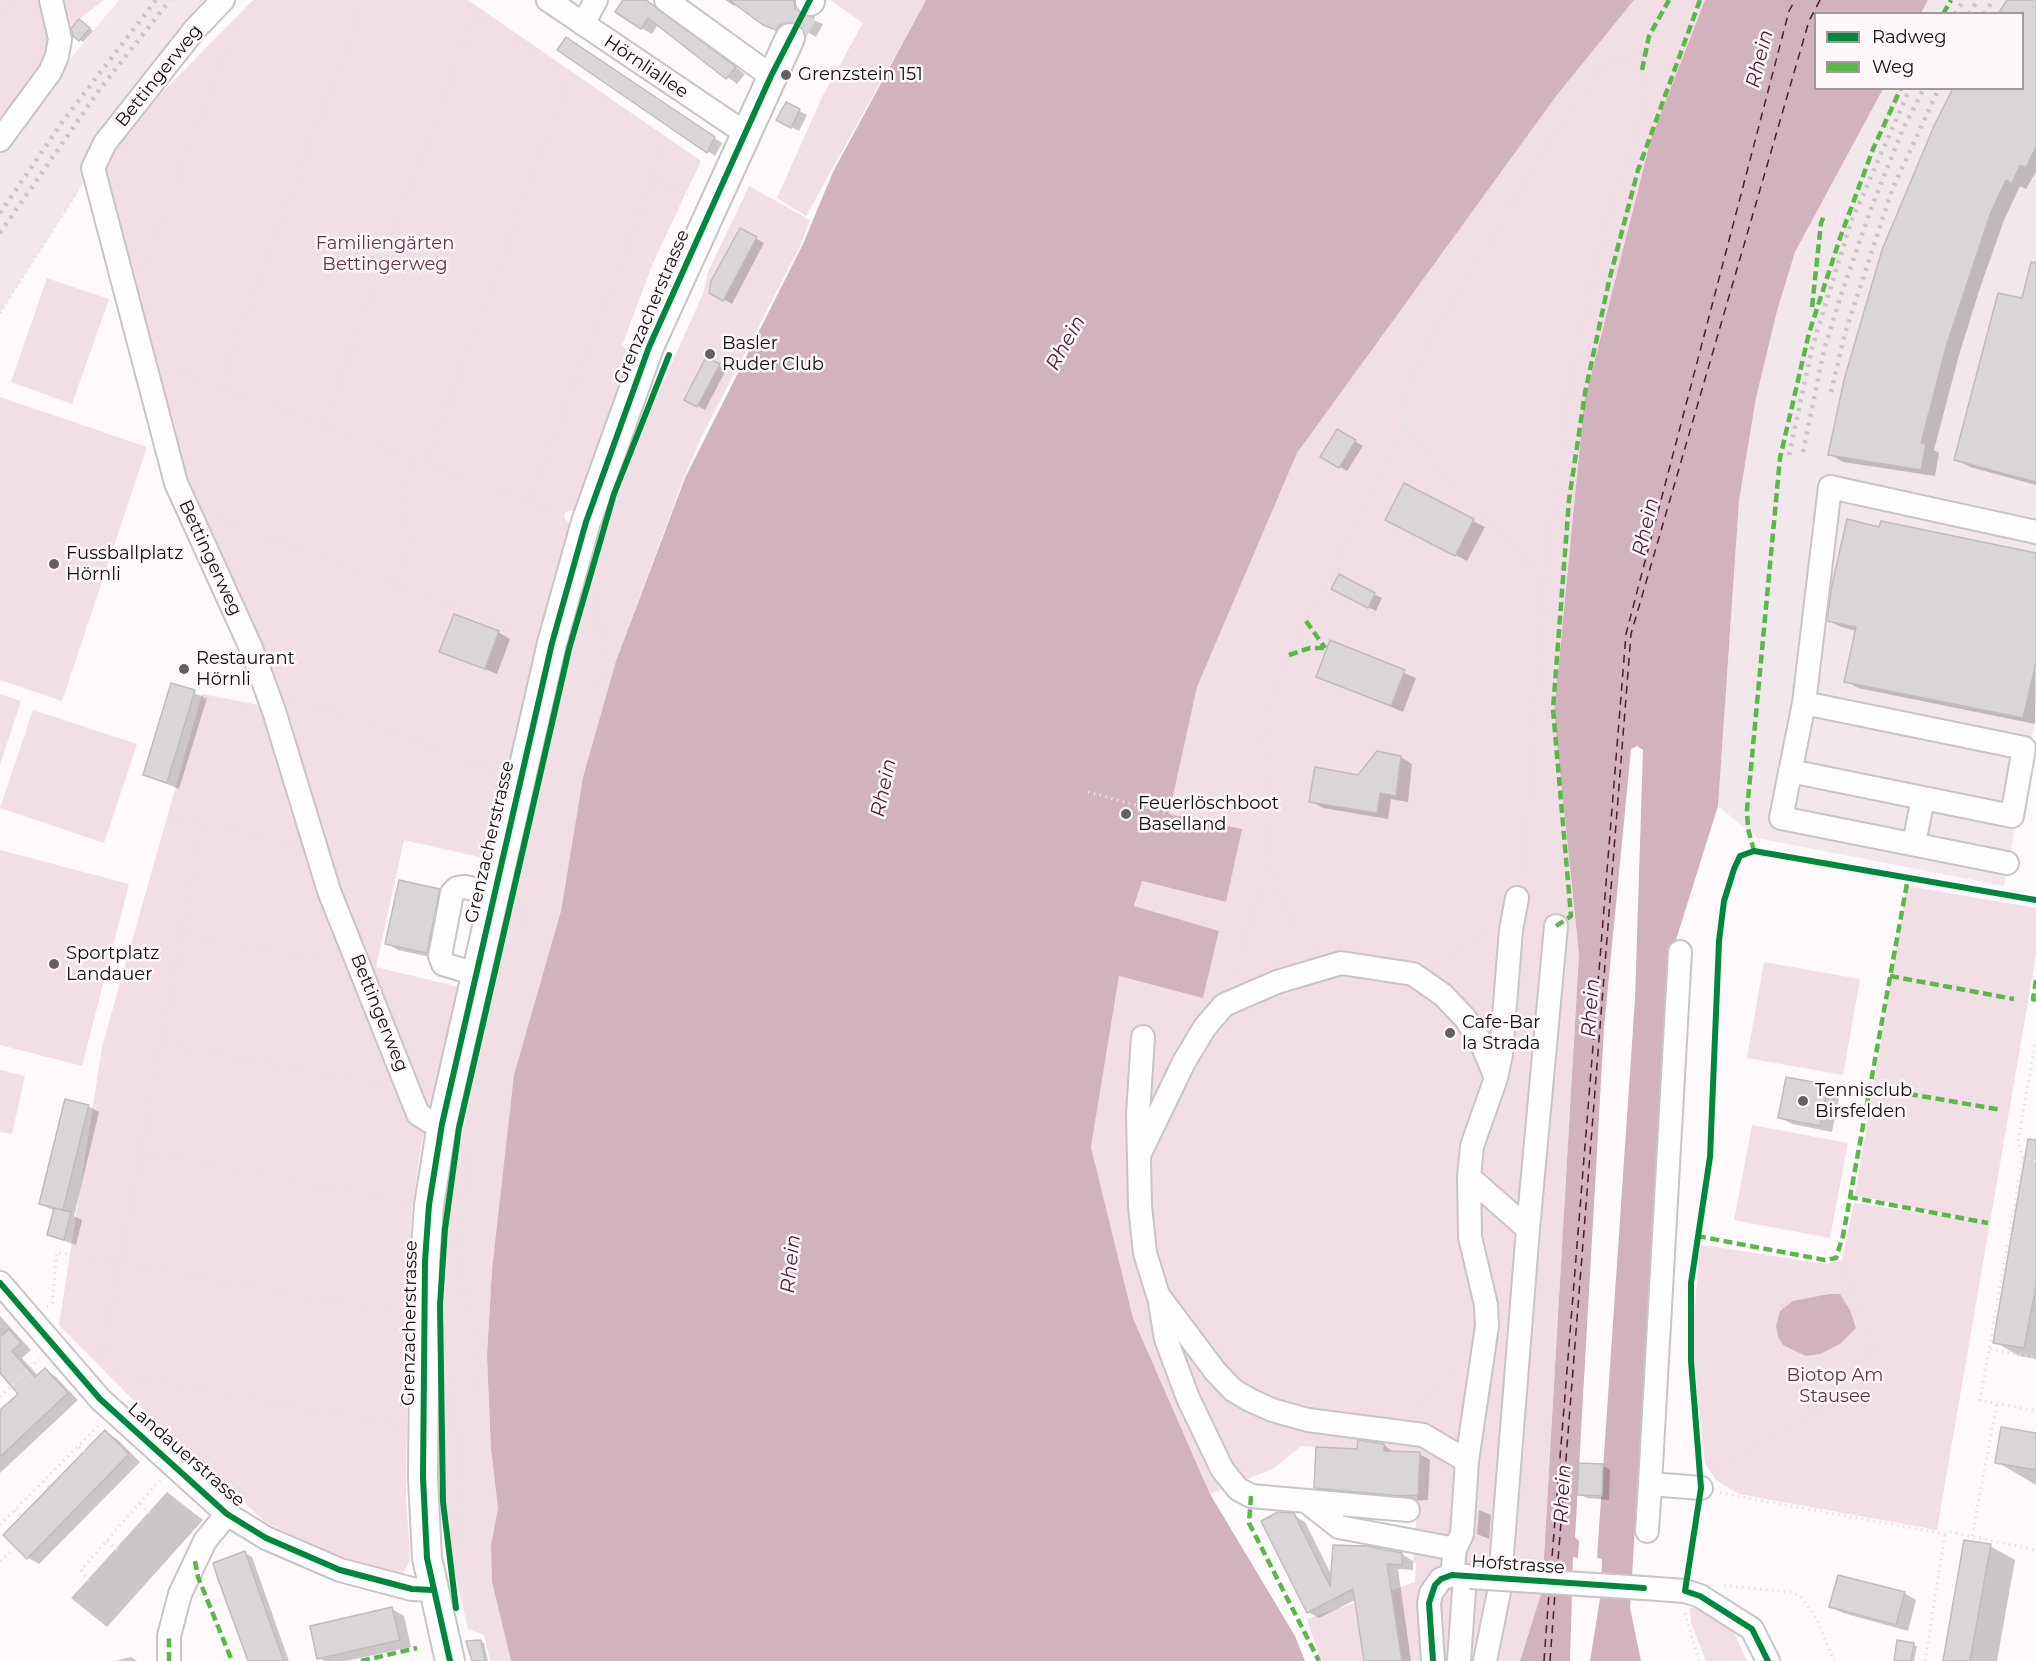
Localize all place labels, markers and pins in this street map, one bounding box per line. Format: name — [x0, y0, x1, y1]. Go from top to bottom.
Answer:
place label: Grenzstein 151 — [798, 64, 923, 86]
marker: Grenzstein 151 — [779, 68, 793, 82]
place label: Basler Ruder Club — [722, 333, 824, 376]
marker: Basler Ruder Club — [703, 347, 717, 361]
place label: Fussballplatz Hörnli — [66, 543, 183, 586]
marker: Fussballplatz Hörnli — [47, 557, 61, 571]
place label: Restaurant Hörnli — [196, 648, 295, 690]
marker: Restaurant Hörnli — [177, 662, 191, 676]
place label: Feuerlöschboot Baselland — [1138, 793, 1279, 836]
marker: Feuerlöschboot Baselland — [1119, 807, 1133, 821]
place label: Sportplatz Landauer — [66, 943, 160, 986]
marker: Sportplatz Landauer — [47, 957, 61, 971]
place label: Cafe-Bar la Strada — [1462, 1012, 1541, 1054]
marker: Cafe-Bar la Strada — [1443, 1026, 1457, 1040]
place label: Tennisclub Birsfelden — [1815, 1080, 1912, 1122]
marker: Tennisclub Birsfelden — [1796, 1094, 1810, 1108]

